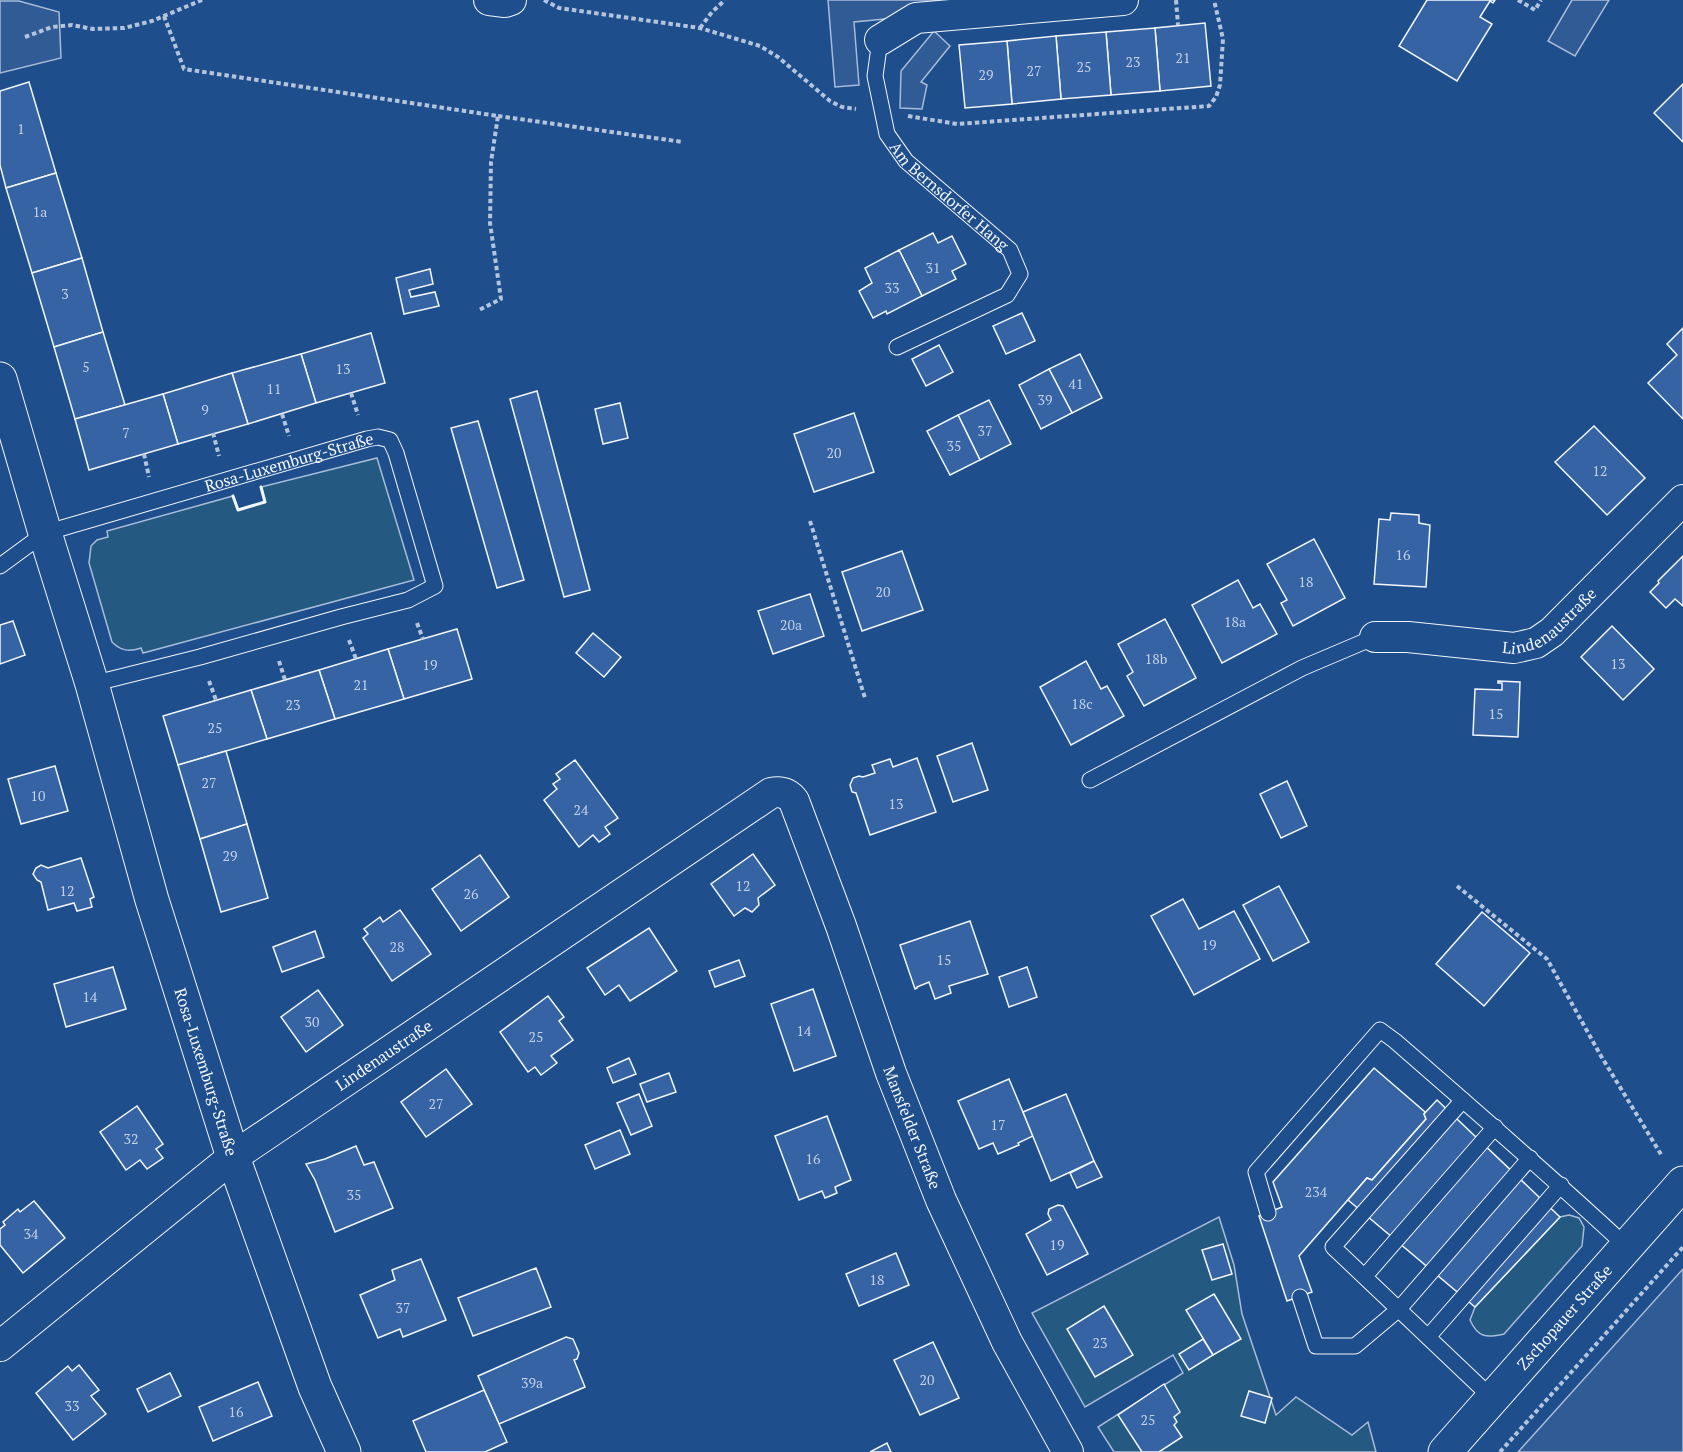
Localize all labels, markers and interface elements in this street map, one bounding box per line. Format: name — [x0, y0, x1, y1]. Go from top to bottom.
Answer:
house number: 21 — [1176, 48, 1190, 67]
house number: 23 — [1126, 52, 1140, 71]
house number: 25 — [1077, 57, 1091, 76]
house number: 27 — [1027, 61, 1041, 80]
house number: 29 — [979, 65, 993, 84]
house number: 1 — [17, 119, 25, 138]
street label: Am Bernsdorfer Hang — [885, 137, 1014, 256]
house number: 1a — [33, 202, 47, 221]
house number: 31 — [926, 258, 940, 277]
house number: 33 — [885, 278, 899, 297]
house number: 3 — [61, 284, 69, 303]
house number: 5 — [82, 357, 90, 376]
house number: 13 — [336, 359, 350, 378]
house number: 41 — [1069, 374, 1083, 393]
house number: 11 — [267, 379, 281, 398]
house number: 39 — [1038, 390, 1052, 409]
house number: 9 — [201, 400, 209, 419]
house number: 37 — [978, 421, 992, 440]
house number: 7 — [122, 423, 130, 442]
street label: Rosa-Luxemburg-Straße — [202, 427, 375, 497]
house number: 35 — [947, 436, 961, 455]
house number: 20 — [827, 443, 841, 462]
house number: 12 — [1593, 461, 1607, 480]
house number: 16 — [1396, 545, 1411, 564]
house number: 18 — [1299, 572, 1313, 591]
house number: 20 — [876, 582, 890, 601]
street label: Lindenaustraße — [1501, 583, 1601, 659]
house number: 18a — [1224, 612, 1246, 631]
house number: 20a — [780, 615, 802, 634]
house number: 18b — [1145, 649, 1168, 668]
house number: 13 — [1611, 654, 1625, 673]
house number: 19 — [423, 655, 437, 674]
house number: 21 — [354, 675, 368, 694]
house number: 18c — [1071, 694, 1093, 713]
house number: 23 — [286, 695, 300, 714]
house number: 15 — [1489, 704, 1503, 723]
house number: 25 — [208, 718, 222, 737]
house number: 27 — [202, 773, 216, 792]
house number: 10 — [31, 786, 45, 805]
house number: 13 — [889, 794, 903, 813]
house number: 24 — [574, 800, 589, 819]
house number: 29 — [223, 846, 237, 865]
house number: 12 — [736, 876, 750, 895]
house number: 12 — [60, 881, 74, 900]
house number: 26 — [464, 884, 479, 903]
house number: 19 — [1202, 935, 1216, 954]
house number: 28 — [390, 937, 404, 956]
house number: 15 — [937, 950, 951, 969]
street label: Rosa-Luxemburg-Straße — [169, 985, 243, 1159]
house number: 14 — [83, 987, 98, 1006]
house number: 30 — [305, 1012, 319, 1031]
street label: Lindenaustraße — [331, 1014, 436, 1096]
house number: 14 — [797, 1021, 812, 1040]
house number: 25 — [529, 1027, 543, 1046]
street label: Mansfelder Straße — [878, 1063, 947, 1192]
house number: 27 — [429, 1094, 443, 1113]
house number: 17 — [991, 1115, 1005, 1134]
house number: 32 — [124, 1129, 138, 1148]
house number: 16 — [806, 1149, 821, 1168]
house number: 234 — [1305, 1182, 1328, 1201]
house number: 35 — [347, 1185, 361, 1204]
house number: 34 — [24, 1224, 39, 1243]
house number: 19 — [1050, 1235, 1064, 1254]
street label: Zschopauer Straße — [1512, 1260, 1617, 1375]
house number: 18 — [870, 1270, 884, 1289]
house number: 37 — [396, 1298, 410, 1317]
house number: 23 — [1093, 1333, 1107, 1352]
house number: 20 — [920, 1370, 934, 1389]
house number: 39a — [521, 1373, 543, 1392]
house number: 33 — [65, 1396, 79, 1415]
house number: 16 — [229, 1402, 244, 1421]
house number: 25 — [1141, 1410, 1155, 1429]

